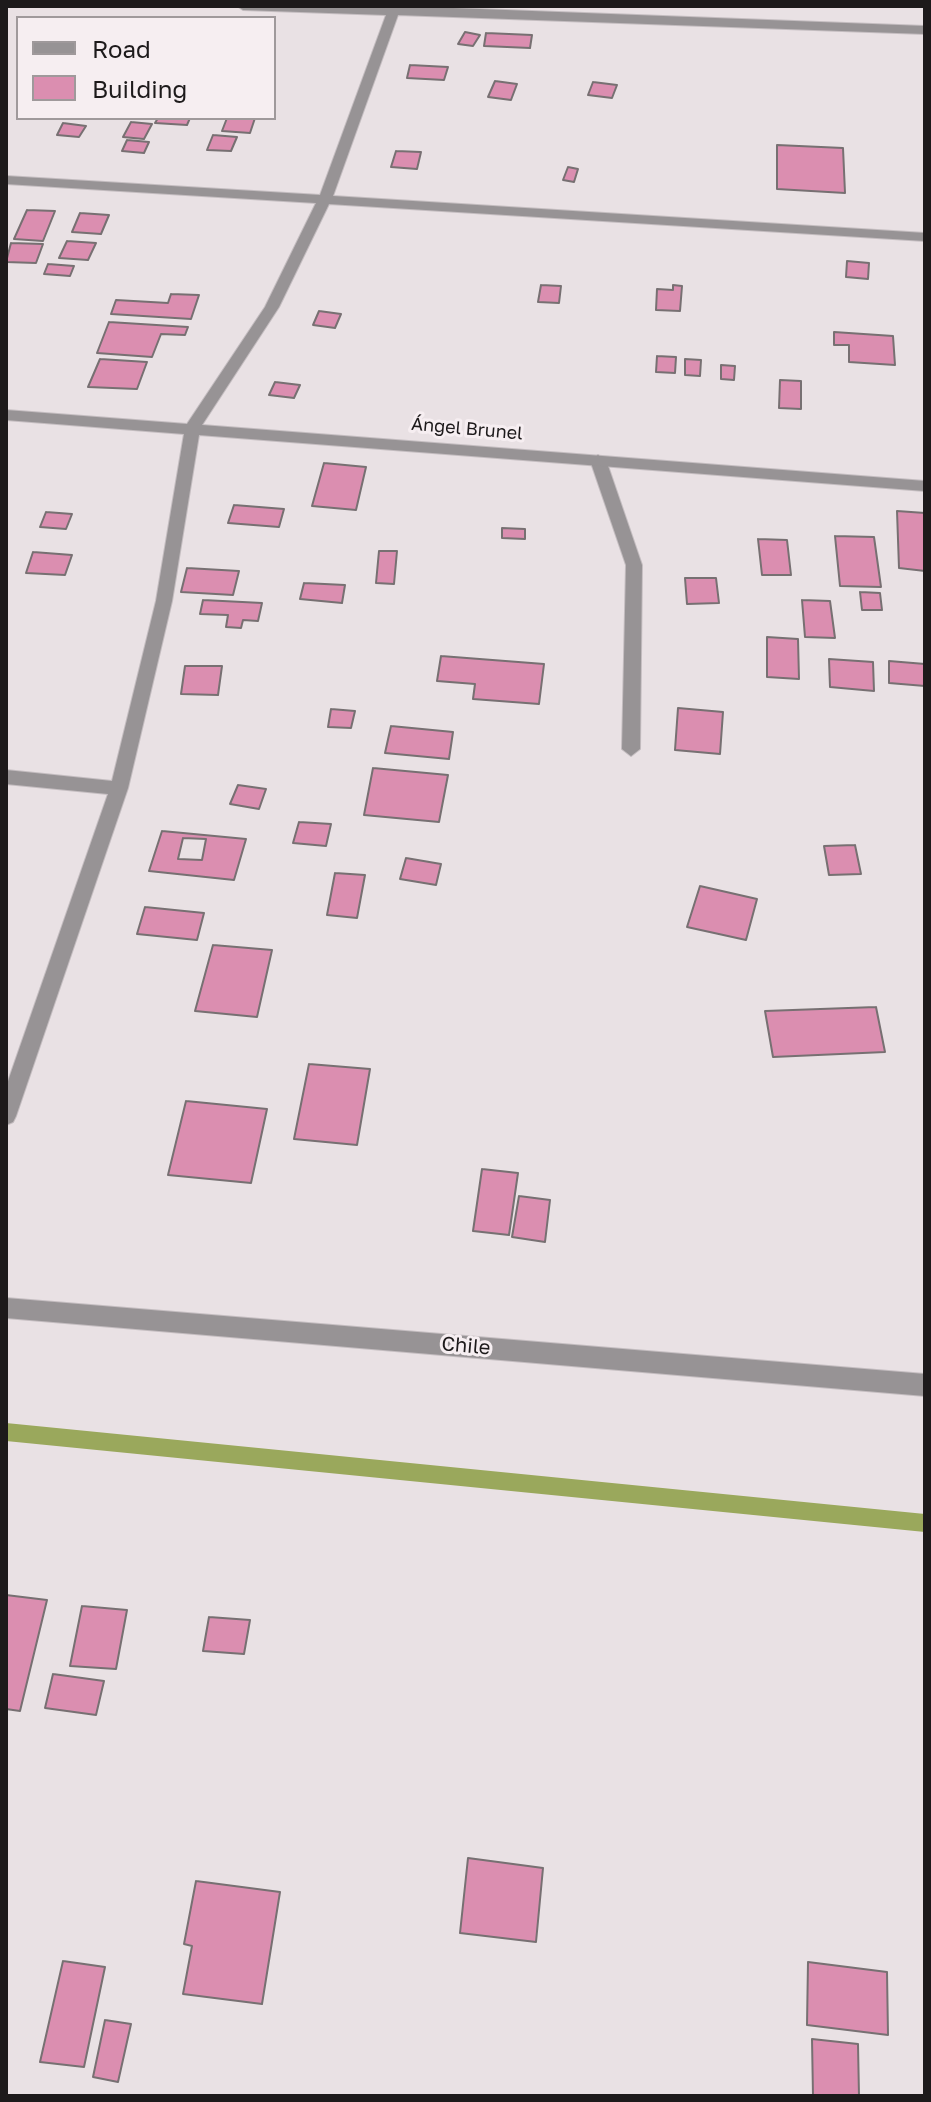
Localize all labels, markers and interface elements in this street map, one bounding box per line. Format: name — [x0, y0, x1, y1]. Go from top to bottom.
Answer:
legend — [16, 16, 276, 120]
text: Road — [92, 34, 151, 63]
text: Building — [92, 74, 187, 103]
street label: Ángel Brunel — [410, 413, 524, 445]
street label: Chile — [441, 1332, 491, 1360]

